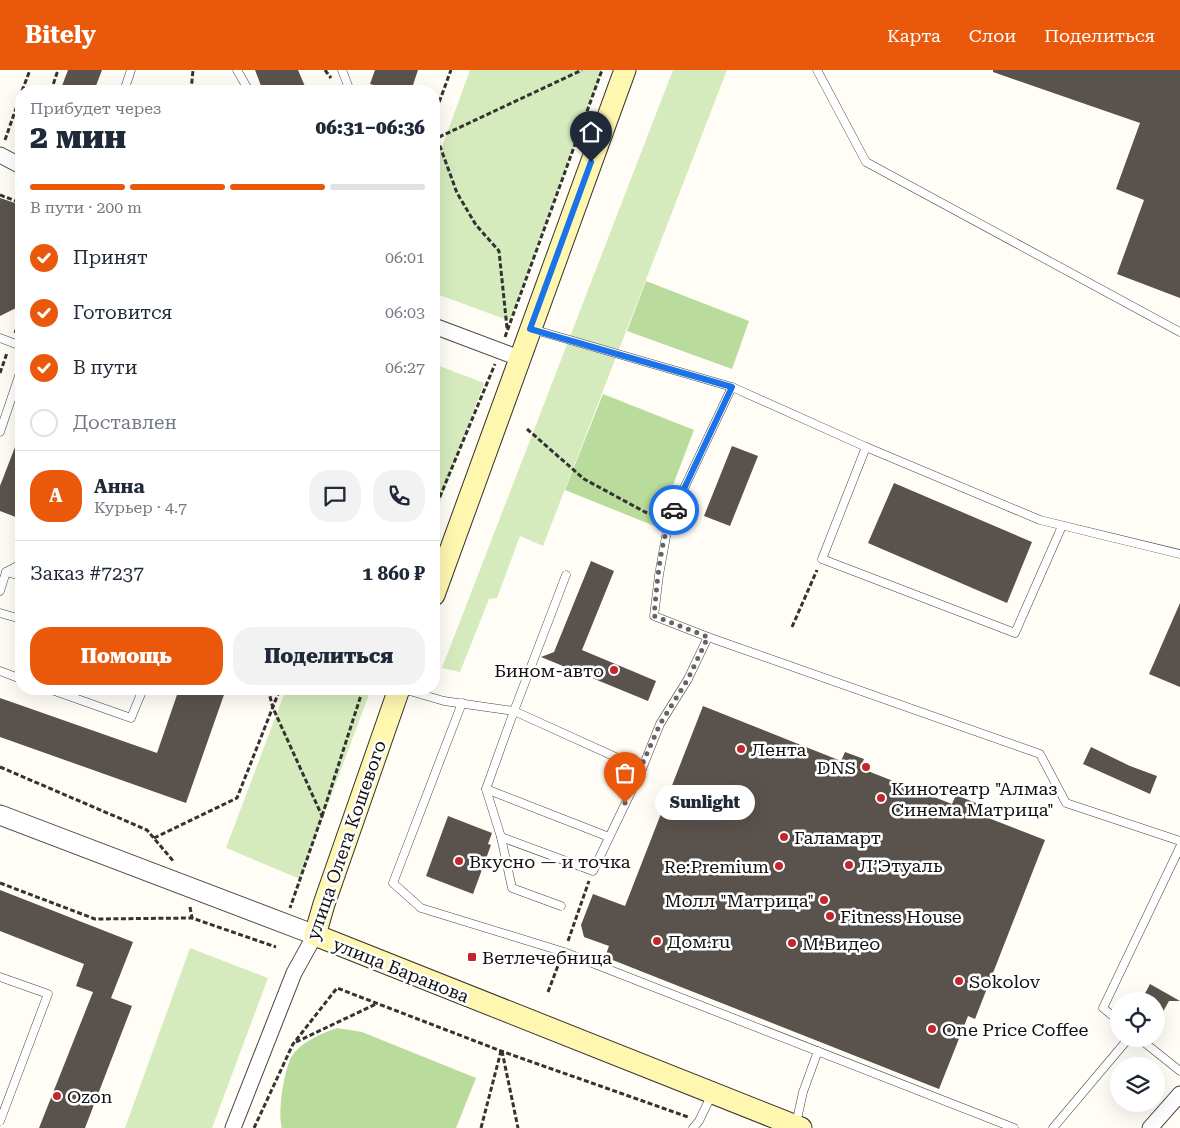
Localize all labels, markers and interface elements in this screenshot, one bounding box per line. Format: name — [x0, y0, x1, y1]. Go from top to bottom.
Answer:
text: Bitely — [25, 21, 96, 49]
text: Карта — [887, 25, 941, 46]
text: Слои — [969, 25, 1016, 46]
text: Поделиться — [1044, 25, 1155, 46]
text: Прибудет через — [30, 99, 161, 118]
pin — [570, 111, 612, 162]
text: 06:31–06:36 — [316, 116, 425, 139]
text: 2 мин — [30, 118, 126, 156]
icon: home — [577, 118, 605, 146]
text: В пути · 200 m — [30, 198, 142, 217]
icon: check — [30, 244, 58, 272]
text: Принят — [73, 246, 148, 269]
text: 06:01 — [385, 248, 425, 267]
icon: check — [30, 299, 58, 327]
text: Готовится — [73, 301, 172, 324]
text: 06:03 — [385, 303, 425, 322]
icon: check — [30, 354, 58, 382]
text: В пути — [73, 356, 137, 379]
text: 06:27 — [385, 358, 425, 377]
text: Доставлен — [73, 411, 177, 434]
button: chat — [309, 470, 361, 522]
button: phone — [373, 470, 425, 522]
text: Анна — [94, 475, 145, 498]
text: А — [49, 484, 63, 507]
courier — [649, 485, 699, 535]
icon: car — [660, 496, 688, 524]
text: Курьер · 4.7 — [94, 498, 187, 517]
text: Заказ #7237 — [30, 562, 144, 585]
text: 1 860 ₽ — [362, 562, 425, 585]
button: Помощь — [30, 627, 223, 685]
button: Поделиться — [233, 627, 425, 685]
place label: Бином-авто — [494, 660, 604, 681]
marker: Бином-авто — [608, 664, 620, 676]
street label: улица Олега Кошевого — [302, 738, 390, 942]
place label: Лента — [751, 739, 807, 760]
marker: Лента — [735, 743, 747, 755]
pin — [604, 752, 646, 803]
place label: DNS — [816, 757, 856, 778]
icon: bag — [611, 759, 639, 787]
marker: DNS — [860, 761, 872, 773]
place label: Кинотеатр "Алмаз Синема Матрица" — [891, 778, 1058, 820]
callout: Sunlight — [655, 786, 755, 820]
marker: Кинотеатр "Алмаз Синема Матрица" — [875, 792, 887, 804]
text: Sunlight — [670, 793, 740, 812]
place label: Галамарт — [794, 827, 881, 848]
marker: Галамарт — [778, 831, 790, 843]
place label: Вкусно — и точка — [469, 851, 631, 872]
marker: Вкусно — и точка — [453, 855, 465, 867]
place label: Л’Этуаль — [859, 855, 943, 876]
place label: Re:Premium — [664, 856, 769, 877]
marker: Л’Этуаль — [843, 859, 855, 871]
marker: Re:Premium — [773, 860, 785, 872]
place label: Молл "Матрица" — [664, 890, 814, 911]
marker: Молл "Матрица" — [818, 894, 830, 906]
place label: Fitness House — [840, 906, 962, 927]
marker: Fitness House — [824, 910, 836, 922]
place label: Дом.ru — [667, 931, 730, 952]
street label: улица Баранова — [330, 933, 472, 1007]
place label: М.Видео — [802, 933, 880, 954]
marker: Дом.ru — [651, 935, 663, 947]
marker: М.Видео — [786, 937, 798, 949]
place label: Ветлечебница — [482, 947, 612, 968]
marker: Ветлечебница — [466, 951, 478, 963]
place label: Sokolov — [969, 971, 1041, 992]
marker: Sokolov — [953, 975, 965, 987]
map controls — [1110, 992, 1165, 1112]
button: locate — [1110, 992, 1165, 1047]
place label: One Price Coffee — [942, 1019, 1088, 1040]
marker: One Price Coffee — [926, 1023, 938, 1035]
button: layers — [1110, 1057, 1165, 1112]
place label: Ozon — [67, 1086, 113, 1107]
marker: Ozon — [51, 1090, 63, 1102]

